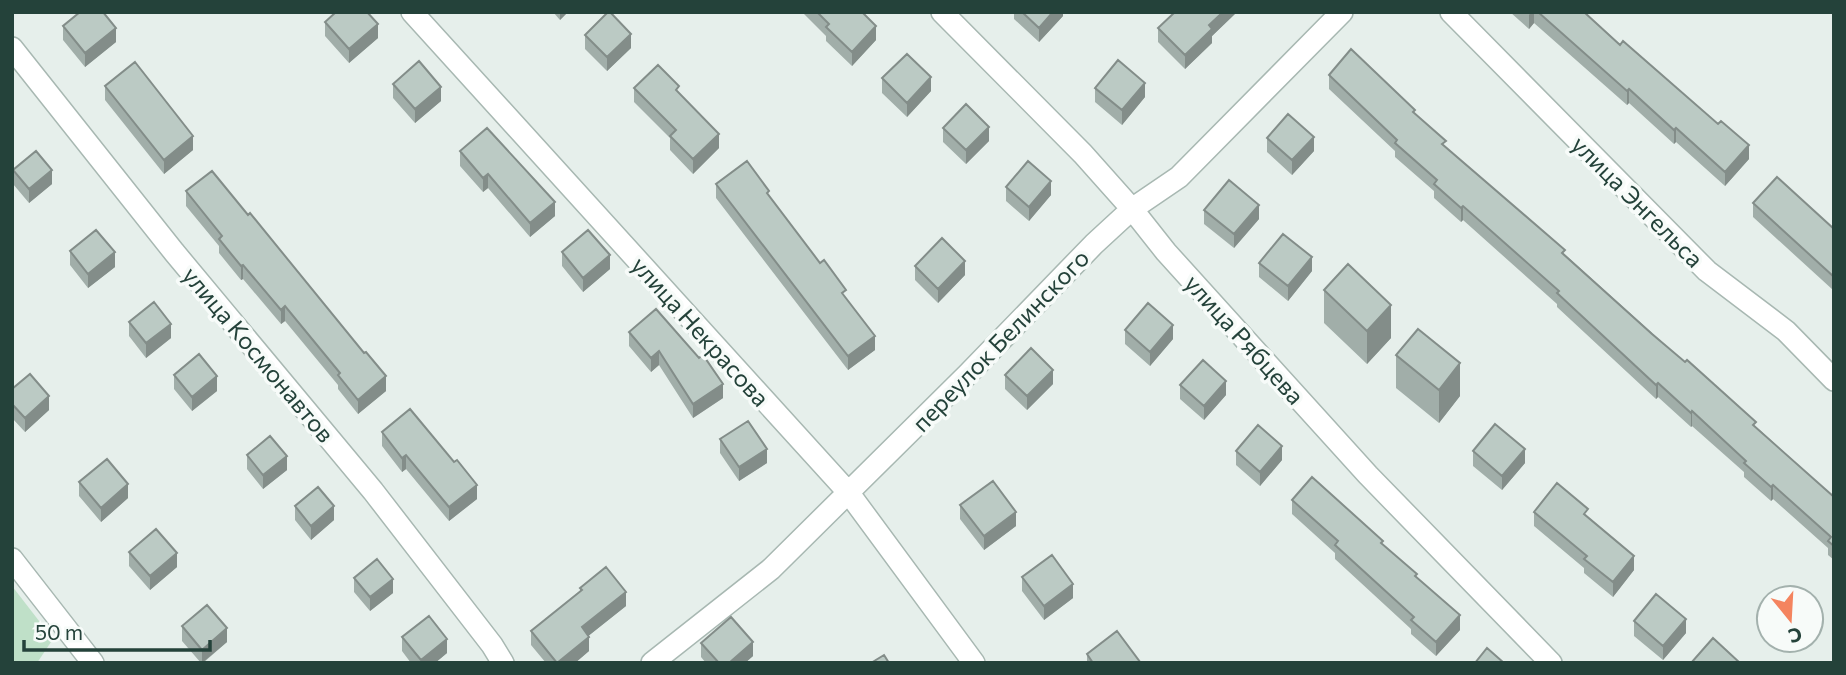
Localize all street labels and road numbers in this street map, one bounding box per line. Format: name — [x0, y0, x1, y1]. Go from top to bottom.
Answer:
street label: улица Энгельса — [1566, 129, 1710, 273]
street label: переулок Белинского — [905, 243, 1095, 437]
street label: улица Некрасова — [626, 250, 776, 412]
street label: улица Космонавтов — [177, 260, 341, 448]
street label: улица Рябцева — [1179, 268, 1311, 410]

